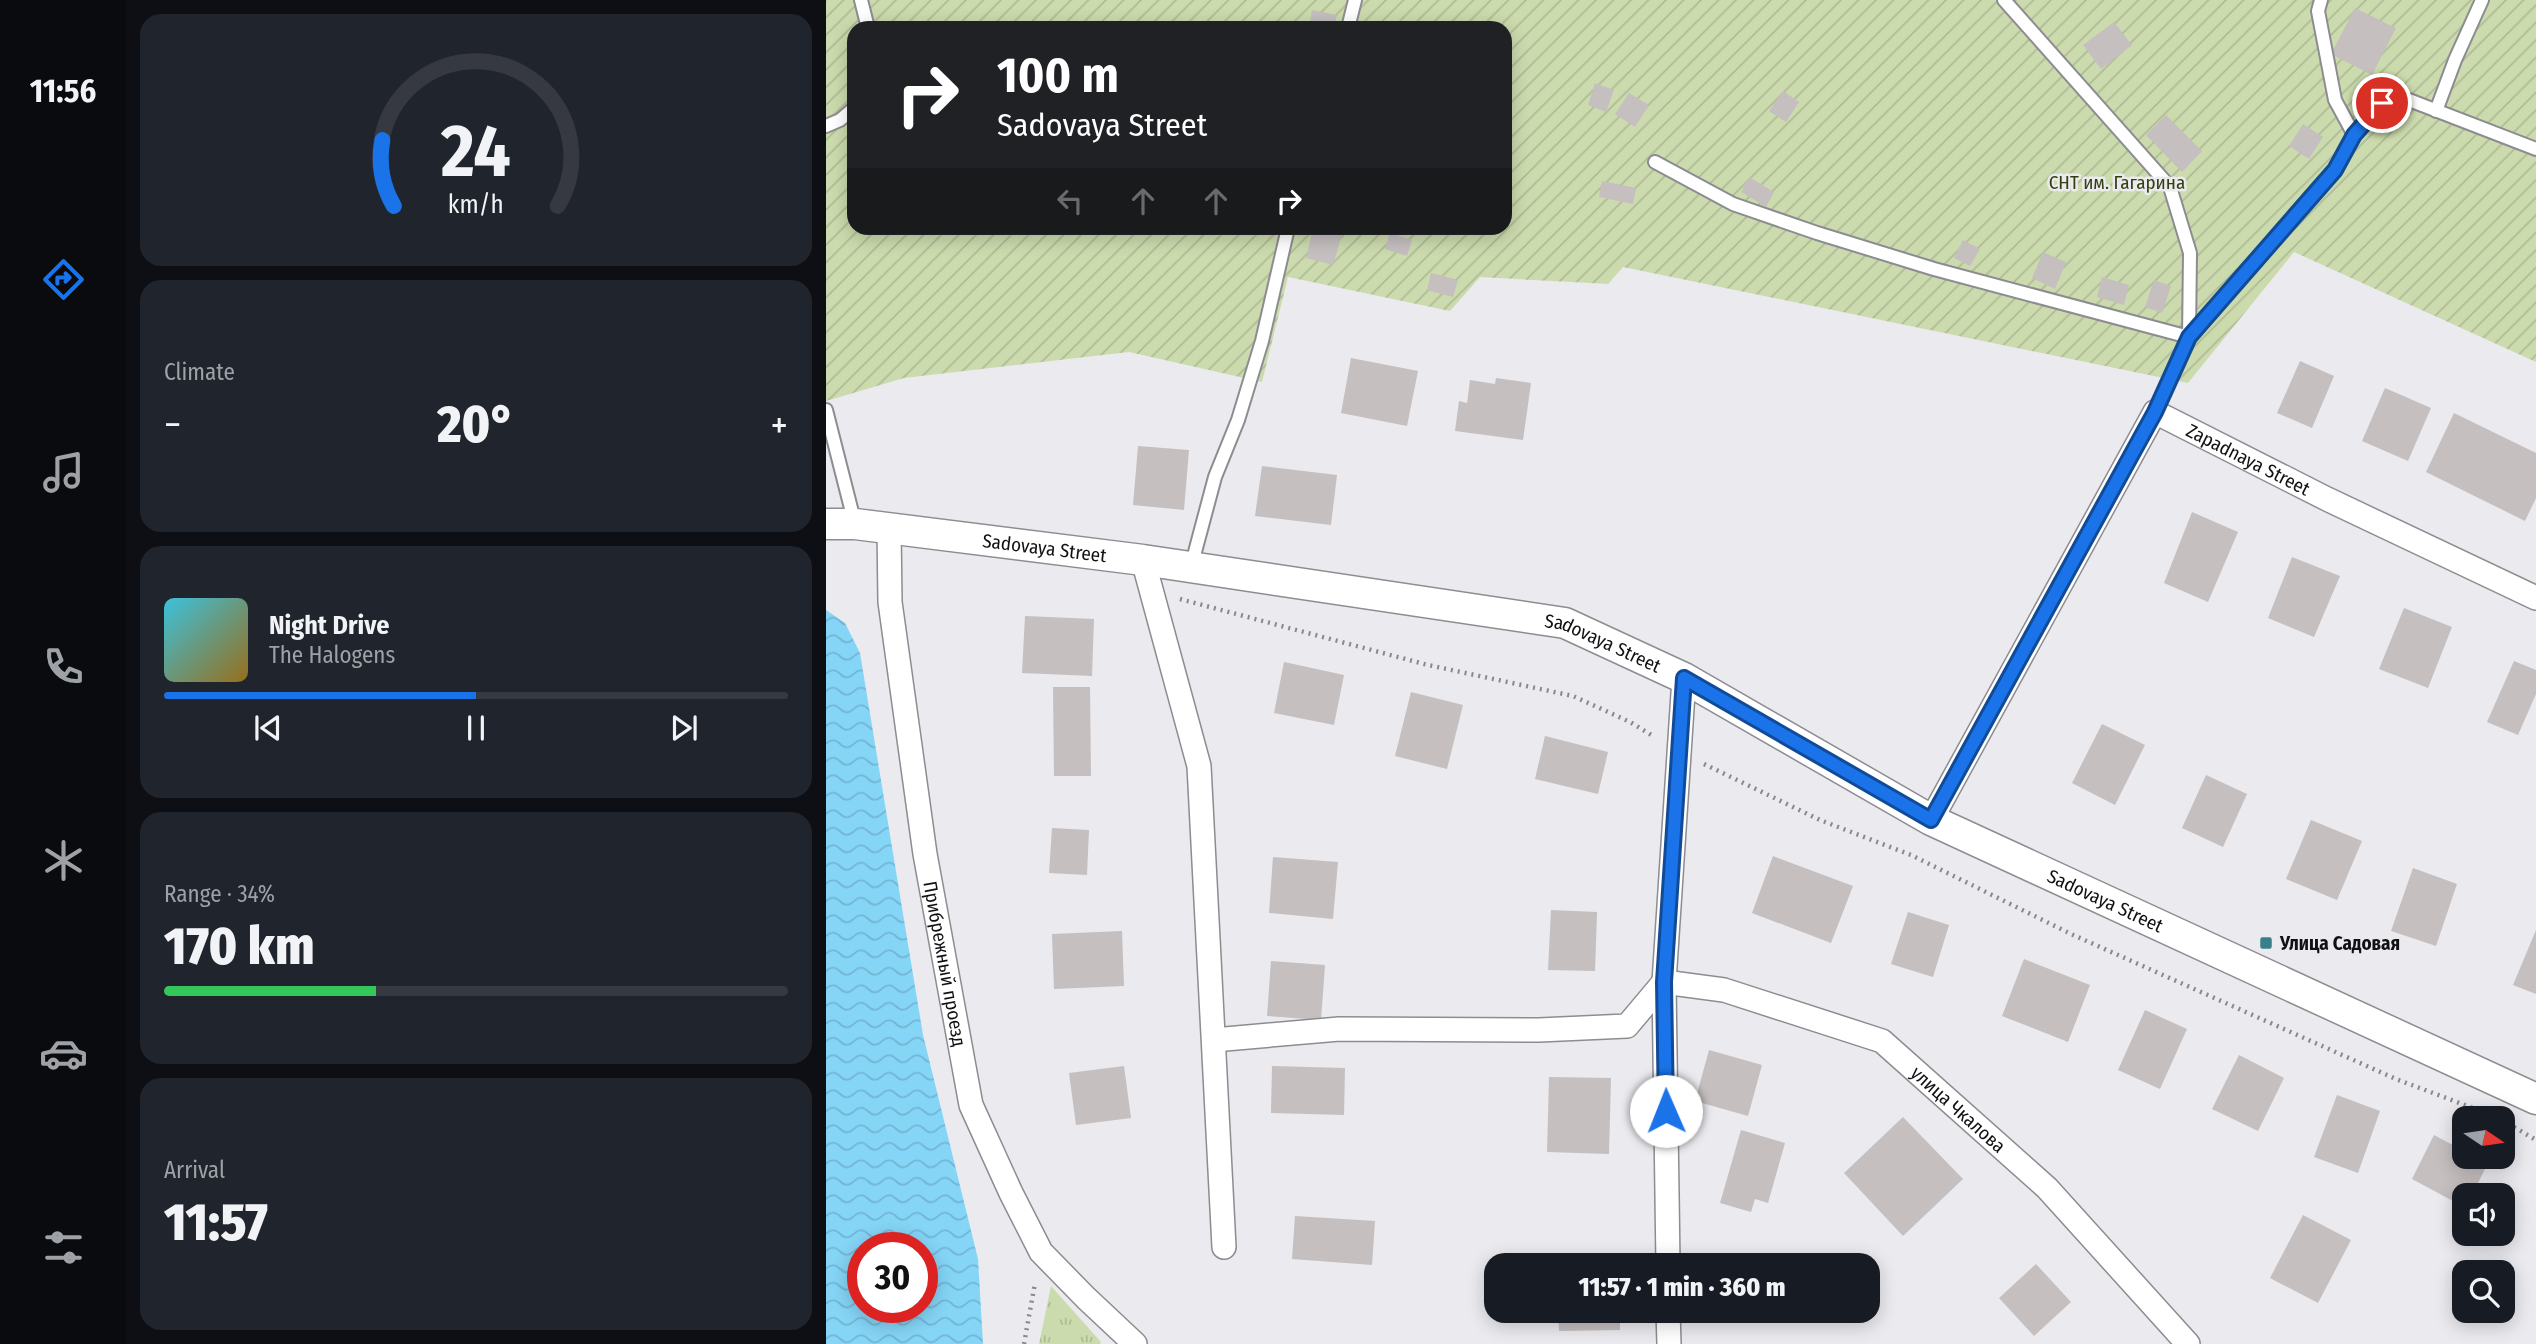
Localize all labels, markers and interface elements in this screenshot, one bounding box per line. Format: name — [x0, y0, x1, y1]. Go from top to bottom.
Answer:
text: 100 m — [997, 46, 1119, 105]
icon: right — [882, 49, 973, 140]
text: 11:56 — [30, 72, 96, 110]
pin — [2352, 73, 2412, 133]
icon: arrive — [2363, 84, 2401, 122]
text: Sadovaya Street — [997, 106, 1207, 144]
text: 24 — [440, 108, 511, 195]
park label: СНТ им. Гагарина — [2049, 171, 2185, 194]
icon: left — [1051, 182, 1089, 220]
icon: ahead — [1124, 182, 1162, 220]
icon: ahead — [1197, 182, 1235, 220]
icon: right — [1270, 182, 1308, 220]
text: km/h — [448, 190, 504, 220]
icon: directions — [39, 255, 88, 304]
text: Climate — [164, 358, 235, 386]
text: 20° — [437, 393, 515, 456]
text: − — [164, 402, 181, 448]
text: + — [771, 402, 788, 448]
street label: Zapadnaya Street — [2183, 418, 2315, 500]
icon: music — [39, 448, 88, 497]
street label: Sadovaya Street — [981, 529, 1109, 567]
street label: Sadovaya Street — [1543, 609, 1665, 678]
text: Night Drive — [269, 610, 389, 641]
text: The Halogens — [269, 641, 395, 669]
icon: phone — [39, 642, 88, 691]
icon: previous — [249, 709, 287, 747]
icon: pause — [457, 709, 495, 747]
icon: next — [665, 709, 703, 747]
icon: climate — [39, 836, 88, 885]
street label: Sadovaya Street — [2044, 864, 2168, 937]
street label: Прибрежный проезд — [919, 879, 972, 1048]
text: Range · 34% — [164, 880, 275, 908]
text: 170 km — [164, 915, 315, 978]
place label: Улица Садовая — [2279, 932, 2400, 955]
marker: Улица Садовая — [2258, 935, 2274, 951]
icon: car — [39, 1029, 88, 1078]
street label: улица Чкалова — [1906, 1061, 2010, 1157]
position arrow — [1629, 1074, 1703, 1148]
north arrow — [2452, 1106, 2515, 1169]
map controls — [2452, 1106, 2515, 1323]
text: Arrival — [164, 1156, 225, 1184]
button: sound — [2452, 1183, 2515, 1246]
text: 11:57 — [164, 1191, 268, 1254]
icon: filters — [39, 1223, 88, 1272]
speed limit sign: 30 — [847, 1232, 938, 1323]
button: search — [2452, 1260, 2515, 1323]
text: 11:57 · 1 min · 360 m — [1578, 1272, 1786, 1303]

